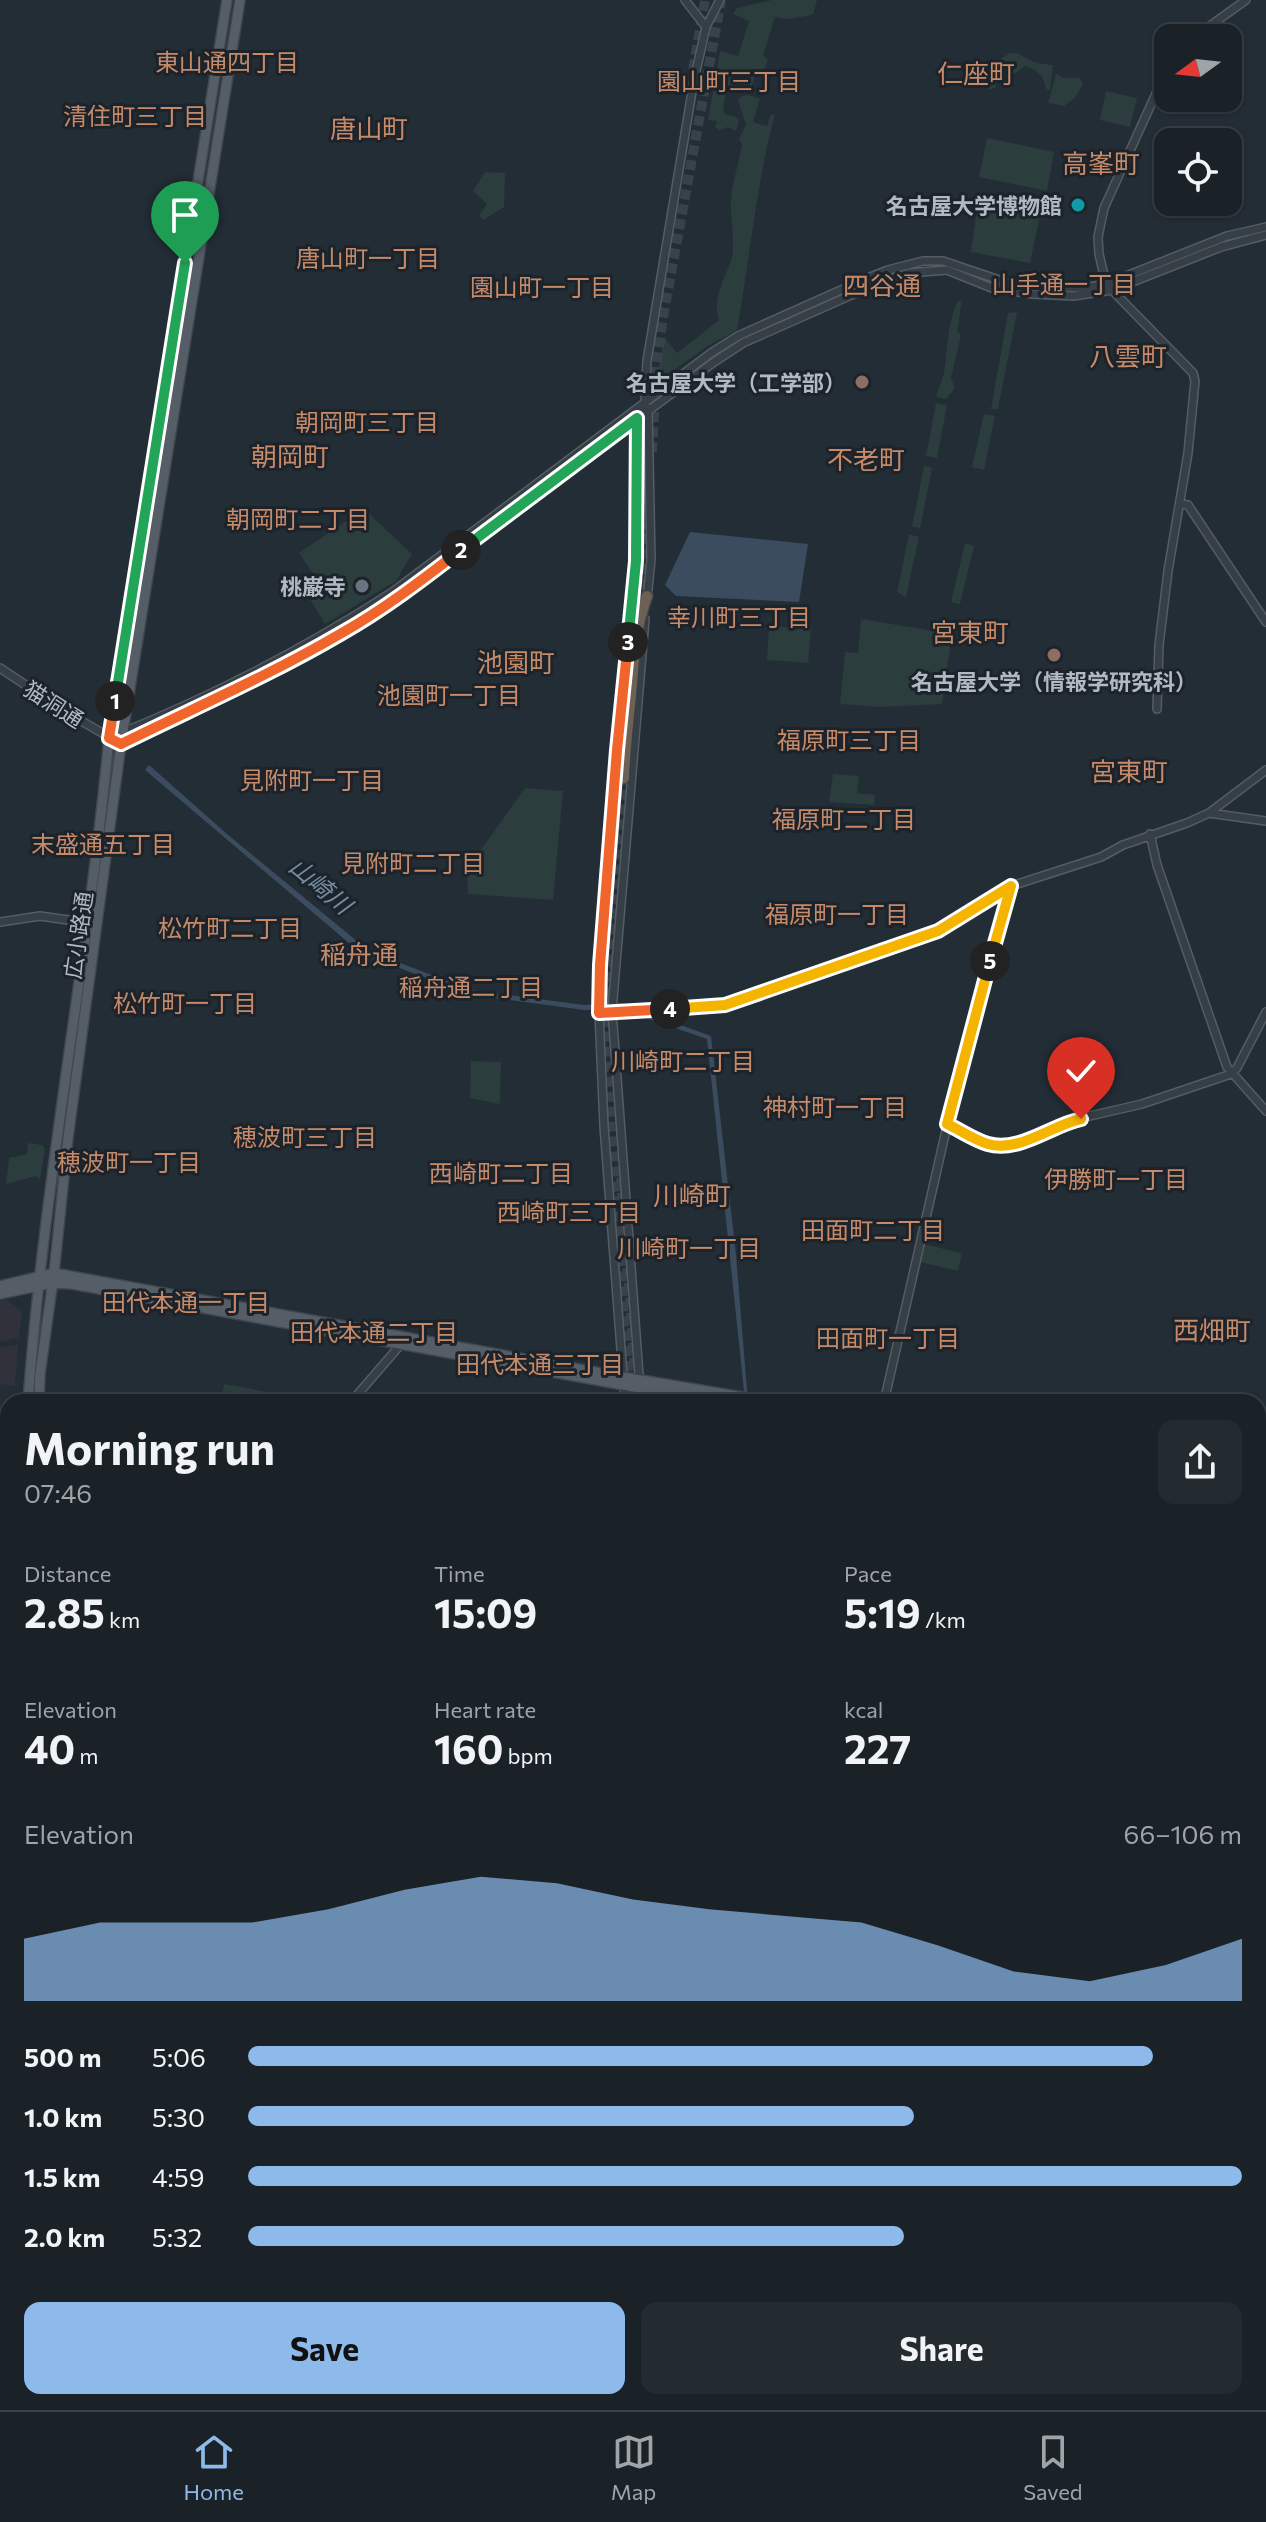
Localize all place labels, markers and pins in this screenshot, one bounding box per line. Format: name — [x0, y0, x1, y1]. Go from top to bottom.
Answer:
pin — [151, 181, 219, 263]
place label: 名古屋大学博物館 — [886, 192, 1062, 219]
marker: 名古屋大学博物館 — [1069, 196, 1087, 214]
place label: 名古屋大学（工学部） — [626, 369, 846, 396]
marker: 名古屋大学（工学部） — [853, 373, 871, 391]
pin: 2 — [441, 530, 481, 570]
place label: 桃巌寺 — [280, 573, 346, 600]
marker: 桃巌寺 — [353, 577, 371, 595]
pin: 3 — [608, 622, 648, 662]
marker: 名古屋大学（情報学研究科） — [1045, 646, 1063, 664]
place label: 名古屋大学（情報学研究科） — [911, 668, 1197, 695]
pin: 1 — [95, 681, 135, 721]
pin: 5 — [970, 941, 1010, 981]
pin: 4 — [650, 989, 690, 1029]
pin — [1047, 1037, 1115, 1119]

